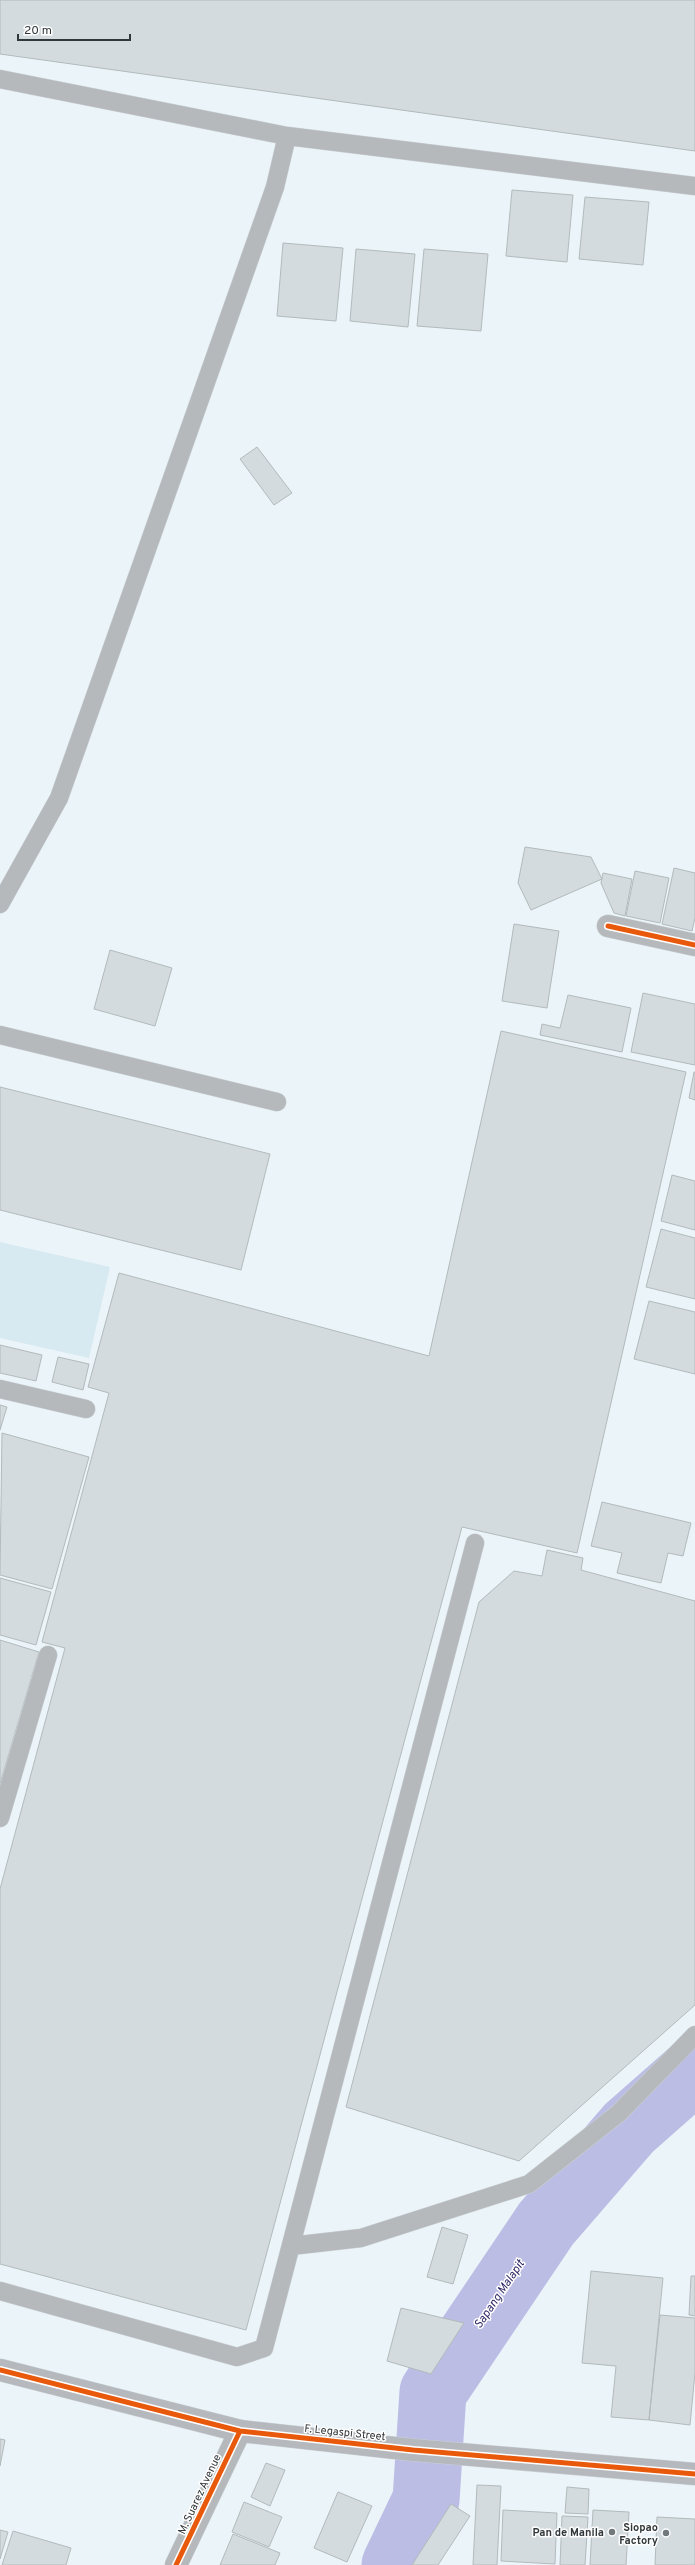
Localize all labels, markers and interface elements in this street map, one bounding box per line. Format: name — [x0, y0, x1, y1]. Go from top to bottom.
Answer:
scale bar — [18, 16, 130, 42]
text: 20 m — [24, 23, 52, 39]
water label: Sapang Malapit — [471, 2256, 529, 2332]
street label: F. Legaspi Street — [304, 2422, 386, 2444]
street label: M. Suarez Avenue — [175, 2452, 225, 2537]
place label: Siopao Factory — [619, 2521, 658, 2548]
place label: Pan de Manila — [532, 2526, 604, 2540]
marker: Pan de Manila — [607, 2527, 617, 2537]
marker: Siopao Factory — [661, 2528, 671, 2538]

